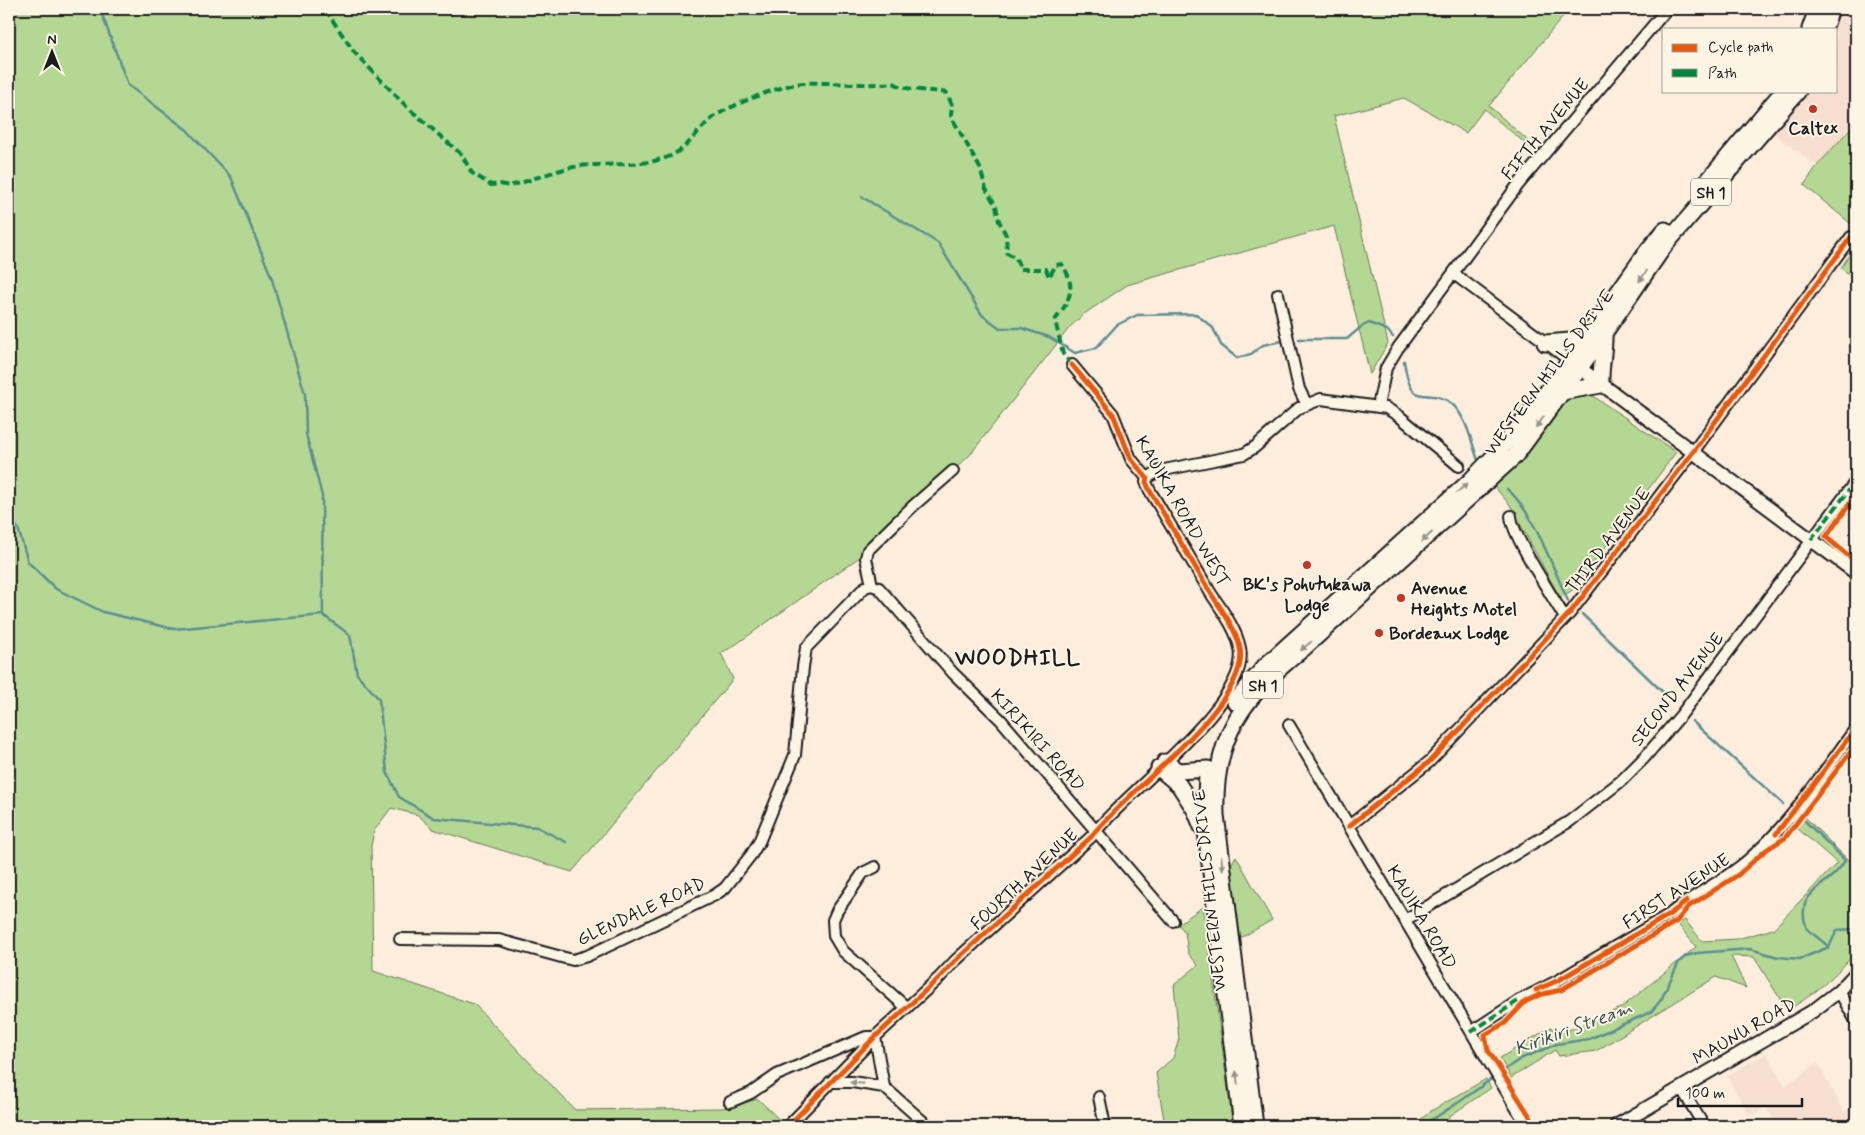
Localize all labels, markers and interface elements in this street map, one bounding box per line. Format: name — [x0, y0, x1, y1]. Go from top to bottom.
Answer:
north arrow — [28, 28, 78, 78]
legend — [1662, 28, 1838, 92]
text: N — [47, 31, 57, 49]
text: Cycle path — [1708, 38, 1773, 58]
text: Path — [1708, 64, 1737, 84]
street label: FIFTH AVENUE — [1496, 74, 1595, 186]
marker: Caltex — [1807, 103, 1819, 115]
place label: Caltex — [1788, 117, 1838, 141]
road number: SH 1 — [1691, 178, 1731, 206]
one-way arrow — [1638, 269, 1648, 283]
street label: WESTERN HILLS DRIVE — [1479, 284, 1621, 461]
one-way arrow — [1535, 415, 1546, 428]
street label: KAUIKA ROAD WEST — [1129, 432, 1235, 591]
one-way arrow — [1456, 482, 1468, 494]
street label: THIRD AVENUE — [1561, 482, 1657, 599]
one-way arrow — [1421, 531, 1433, 543]
marker: BK's Pohutukawa Lodge — [1301, 559, 1313, 571]
place label: BK's Pohutukawa Lodge — [1243, 573, 1371, 620]
place label: Avenue Heights Motel — [1411, 577, 1517, 622]
marker: Avenue Heights Motel — [1395, 592, 1407, 604]
place label: Bordeaux Lodge — [1389, 622, 1510, 646]
marker: Bordeaux Lodge — [1373, 627, 1385, 639]
street label: SECOND AVENUE — [1626, 628, 1730, 752]
one-way arrow — [1299, 640, 1312, 651]
district label: WOODHILL — [954, 645, 1081, 673]
road number: SH 1 — [1243, 672, 1283, 698]
street label: KIRIKIRI ROAD — [985, 684, 1090, 797]
street label: WESTERN HILLS DRIVE — [1187, 787, 1233, 992]
street label: FOURTH AVENUE — [966, 824, 1084, 936]
street label: FIRST AVENUE — [1618, 848, 1735, 935]
one-way arrow — [1218, 855, 1226, 871]
street label: KAUIKA ROAD — [1381, 861, 1462, 974]
street label: GLENDALE ROAD — [573, 872, 710, 952]
street label: MAUNU ROAD — [1689, 993, 1800, 1071]
water label: Kirikiri Stream — [1511, 995, 1636, 1061]
one-way arrow — [1232, 1070, 1240, 1086]
scale bar — [1678, 1075, 1801, 1107]
one-way arrow — [849, 1079, 865, 1087]
text: 100 m — [1685, 1084, 1725, 1104]

